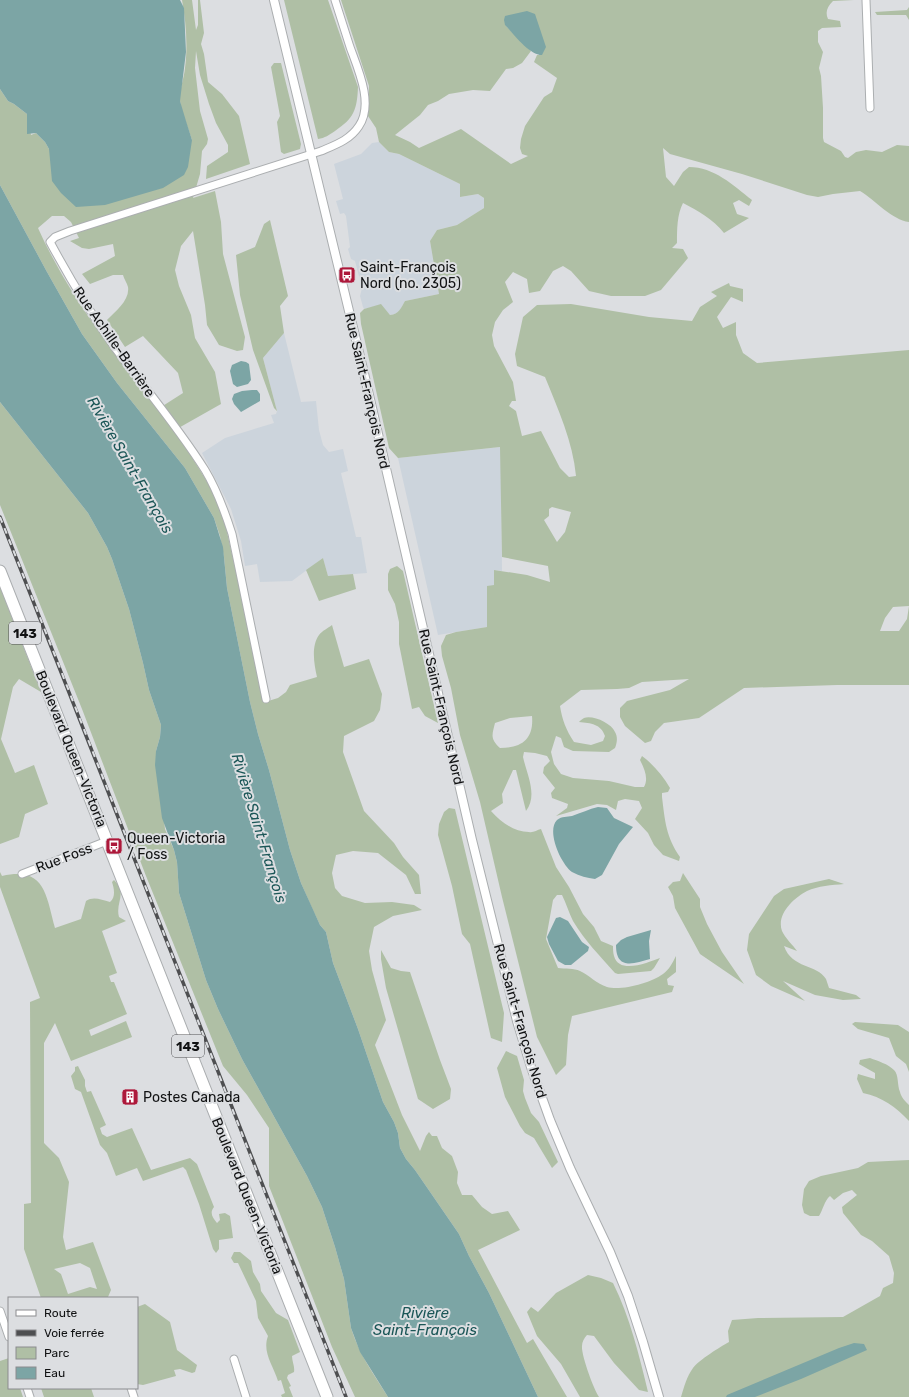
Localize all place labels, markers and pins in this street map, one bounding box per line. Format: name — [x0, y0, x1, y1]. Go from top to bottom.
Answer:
place label: Saint-François Nord (no. 2305) — [360, 259, 461, 292]
bus stop icon: Saint-François Nord (no. 2305) — [337, 265, 357, 285]
place label: Queen-Victoria / Foss — [127, 830, 225, 863]
bus stop icon: Queen-Victoria / Foss — [104, 836, 124, 856]
building icon: Postes Canada — [120, 1087, 140, 1107]
place label: Postes Canada — [143, 1089, 240, 1106]

